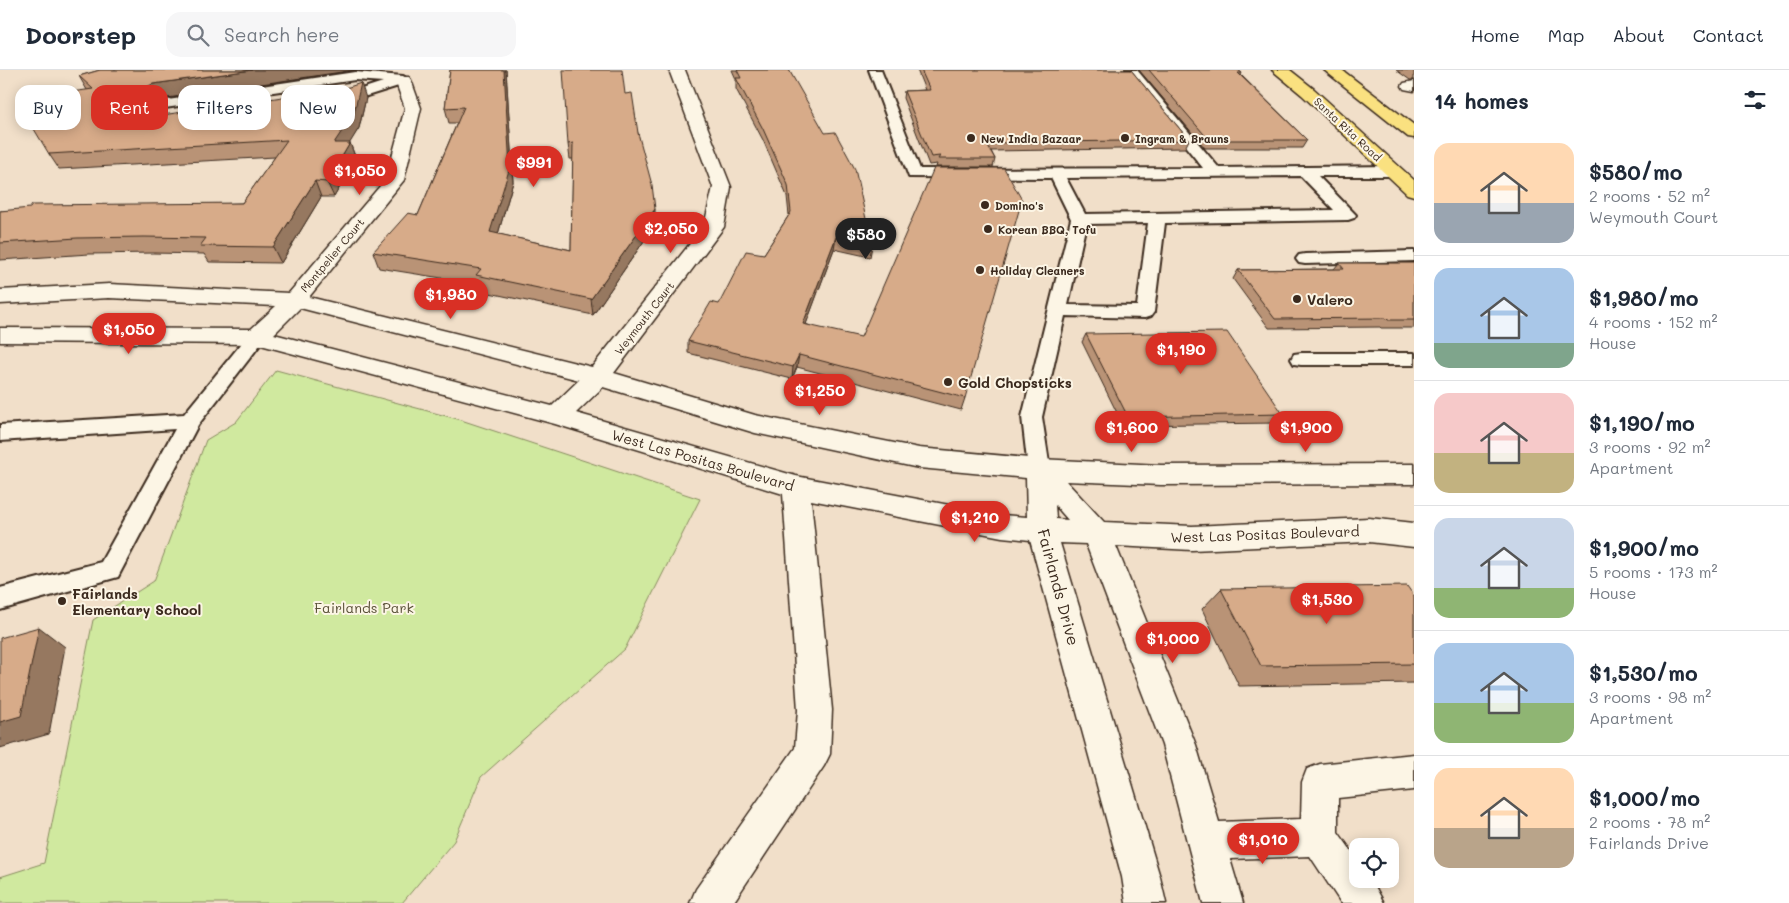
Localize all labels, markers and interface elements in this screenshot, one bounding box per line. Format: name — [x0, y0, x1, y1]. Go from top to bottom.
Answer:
search box — [166, 12, 516, 57]
text: Doorstep — [25, 19, 136, 50]
icon: search — [184, 21, 212, 49]
text: Search here — [224, 22, 340, 47]
text: Home — [1471, 23, 1520, 47]
text: Map — [1548, 23, 1584, 47]
text: About — [1612, 23, 1665, 47]
text: Contact — [1693, 23, 1764, 47]
chip: Buy — [15, 85, 81, 130]
chip: Rent — [91, 85, 168, 130]
chip: Filters — [178, 85, 271, 130]
chip: New — [281, 85, 355, 130]
icon: filters — [1741, 86, 1769, 114]
text: 14 homes — [1434, 87, 1529, 114]
street label: Santa Rita Road — [1311, 94, 1385, 164]
place label: New India Bazaar — [981, 131, 1082, 146]
place label: Ingram & Brauns — [1135, 131, 1229, 146]
marker: New India Bazaar — [965, 132, 977, 144]
marker: Ingram & Brauns — [1119, 132, 1131, 144]
pin: $991 — [504, 146, 564, 188]
text: $991 — [516, 151, 552, 172]
pin: $1,050 — [319, 154, 401, 196]
text: $580/mo — [1589, 158, 1682, 185]
text: $1,050 — [334, 159, 386, 180]
icon: home — [1474, 163, 1534, 223]
text: 2 rooms · 52 m² — [1589, 185, 1710, 206]
place label: Domino's — [995, 198, 1044, 213]
marker: Domino's — [979, 199, 991, 211]
text: Weymouth Court — [1589, 206, 1718, 227]
pin: $2,050 — [630, 212, 712, 254]
street label: Montpelier Court — [297, 215, 368, 295]
text: $2,050 — [644, 217, 698, 238]
pin: $580 — [836, 218, 896, 260]
place label: Korean BBQ, Tofu — [998, 222, 1096, 237]
text: $580 — [846, 223, 886, 244]
marker: Korean BBQ, Tofu — [982, 223, 994, 235]
place label: Holiday Cleaners — [990, 263, 1085, 278]
marker: Holiday Cleaners — [974, 264, 986, 276]
pin: $1,980 — [410, 278, 492, 320]
street label: Weymouth Court — [611, 278, 677, 358]
text: $1,980 — [425, 283, 477, 304]
text: $1,980/mo — [1589, 284, 1699, 311]
icon: home — [1474, 288, 1534, 348]
place label: Valero — [1307, 290, 1353, 309]
marker: Valero — [1291, 293, 1303, 305]
text: 4 rooms · 152 m² — [1589, 311, 1718, 332]
pin: $1,050 — [88, 312, 170, 355]
text: $1,050 — [103, 318, 155, 339]
pin: $1,190 — [1140, 332, 1222, 375]
text: House — [1589, 332, 1636, 353]
text: $1,190 — [1157, 338, 1205, 359]
place label: Gold Chopsticks — [958, 373, 1072, 392]
pin: $1,250 — [779, 374, 861, 416]
marker: Gold Chopsticks — [942, 376, 954, 388]
text: $1,250 — [795, 379, 845, 400]
text: $1,190/mo — [1589, 409, 1695, 436]
pin: $1,600 — [1091, 410, 1173, 453]
pin: $1,900 — [1265, 410, 1347, 453]
icon: home — [1474, 413, 1534, 473]
text: $1,600 — [1106, 416, 1158, 437]
text: $1,900 — [1280, 416, 1332, 437]
street label: West Las Positas Boulevard — [610, 425, 796, 495]
text: 3 rooms · 92 m² — [1589, 436, 1711, 457]
text: Apartment — [1589, 457, 1674, 478]
pin: $1,210 — [934, 500, 1016, 543]
text: $1,210 — [951, 506, 999, 527]
street label: West Las Positas Boulevard — [1170, 521, 1360, 547]
street label: Fairlands Drive — [1033, 526, 1085, 648]
text: $1,900/mo — [1589, 534, 1699, 561]
icon: home — [1474, 538, 1534, 598]
text: 5 rooms · 173 m² — [1589, 561, 1718, 582]
pin: $1,530 — [1286, 582, 1368, 625]
text: House — [1589, 582, 1636, 603]
place label: Fairlands Elementary School — [72, 584, 201, 619]
text: $1,530 — [1301, 588, 1353, 609]
marker: Fairlands Elementary School — [56, 595, 68, 607]
park label: Fairlands Park — [314, 598, 414, 617]
pin: $1,000 — [1132, 622, 1214, 664]
text: $1,000 — [1147, 627, 1199, 648]
text: $1,530/mo — [1589, 659, 1698, 686]
icon: home — [1474, 663, 1534, 723]
text: 3 rooms · 98 m² — [1589, 686, 1711, 707]
text: Apartment — [1589, 707, 1674, 728]
text: $1,000/mo — [1589, 784, 1700, 811]
icon: home — [1474, 788, 1534, 848]
text: 2 rooms · 78 m² — [1589, 811, 1710, 832]
pin: $1,010 — [1222, 822, 1304, 865]
text: $1,010 — [1238, 828, 1288, 849]
text: Fairlands Drive — [1589, 832, 1709, 853]
map controls — [1349, 838, 1399, 888]
button: locate — [1349, 838, 1399, 888]

